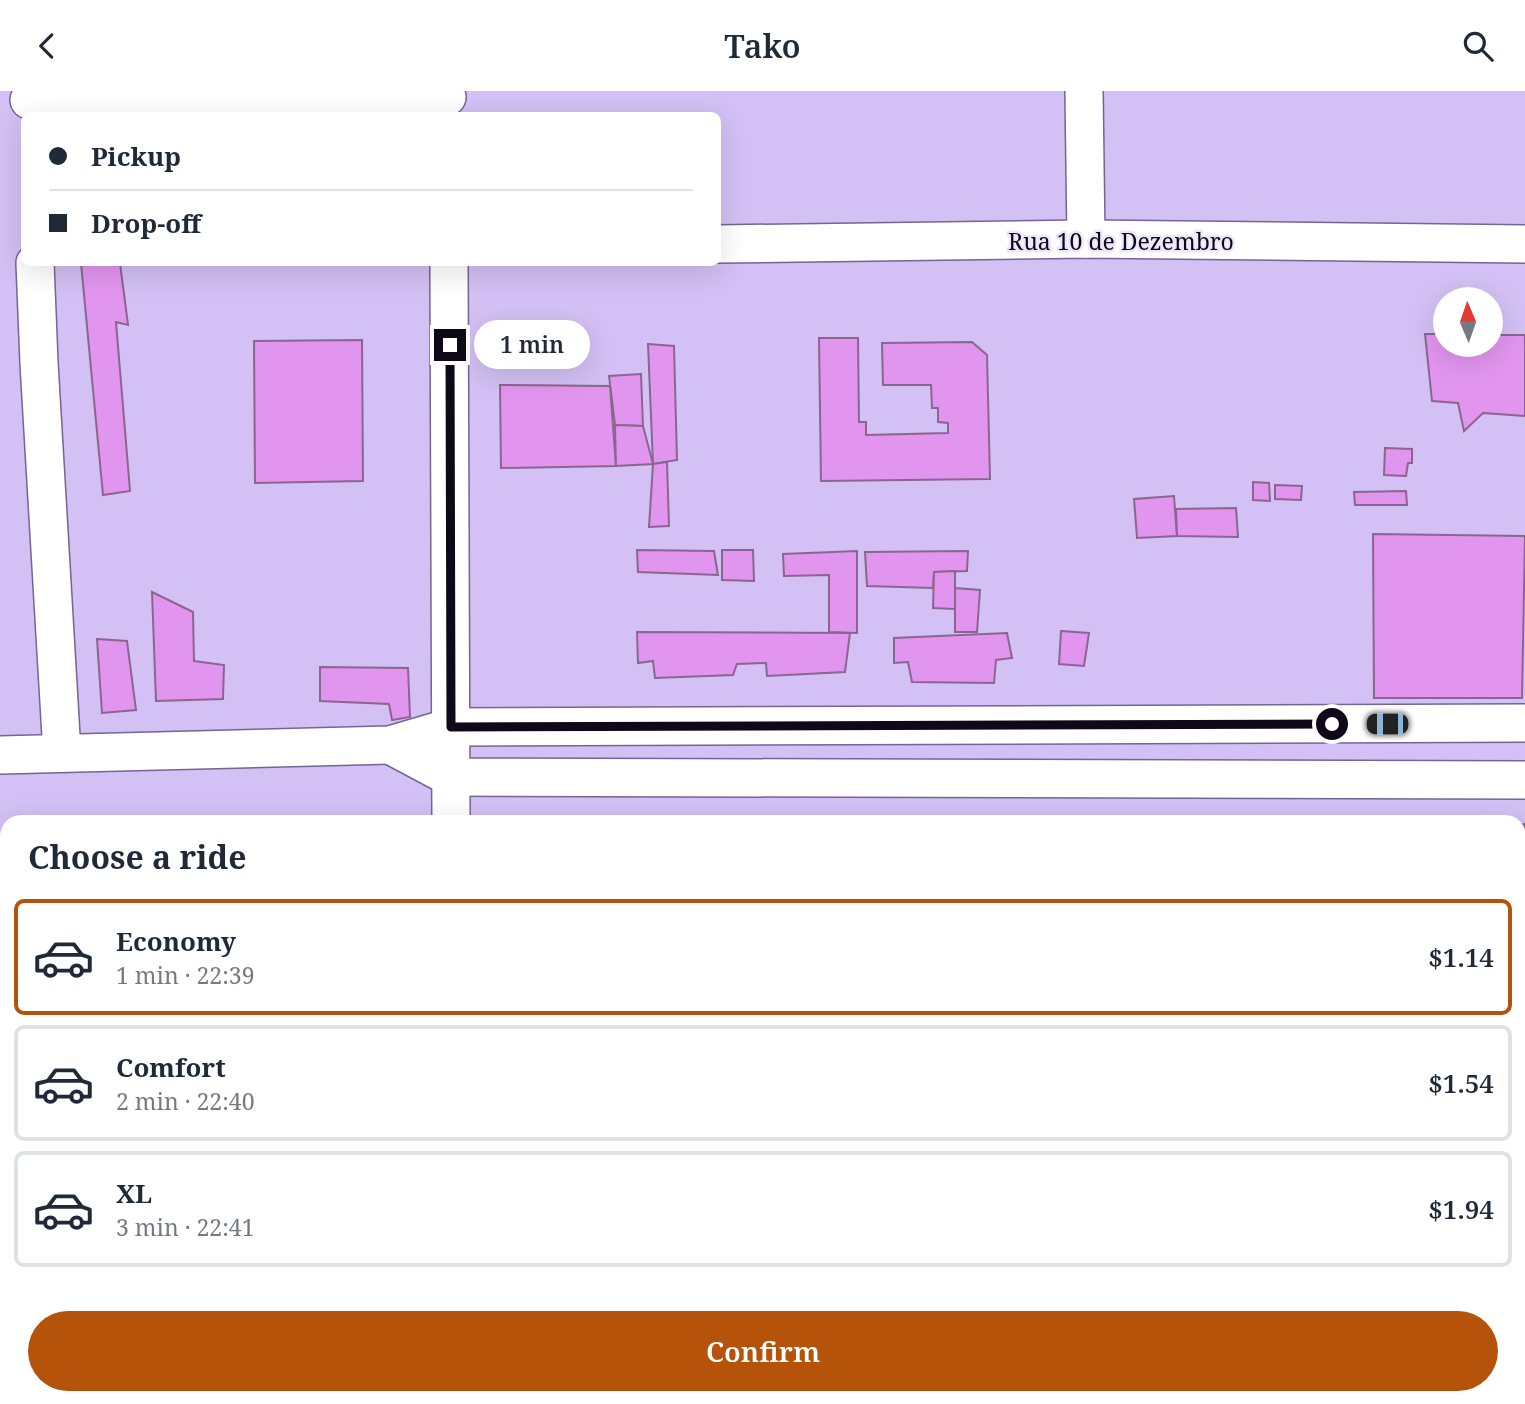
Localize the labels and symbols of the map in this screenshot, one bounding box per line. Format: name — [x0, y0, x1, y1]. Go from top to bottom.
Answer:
street label: Rua 10 de Dezembro — [1008, 225, 1234, 257]
north arrow — [1433, 287, 1503, 357]
callout: 1 min — [475, 321, 590, 369]
route end — [434, 329, 466, 361]
route start — [1316, 708, 1348, 740]
car — [1367, 714, 1409, 735]

